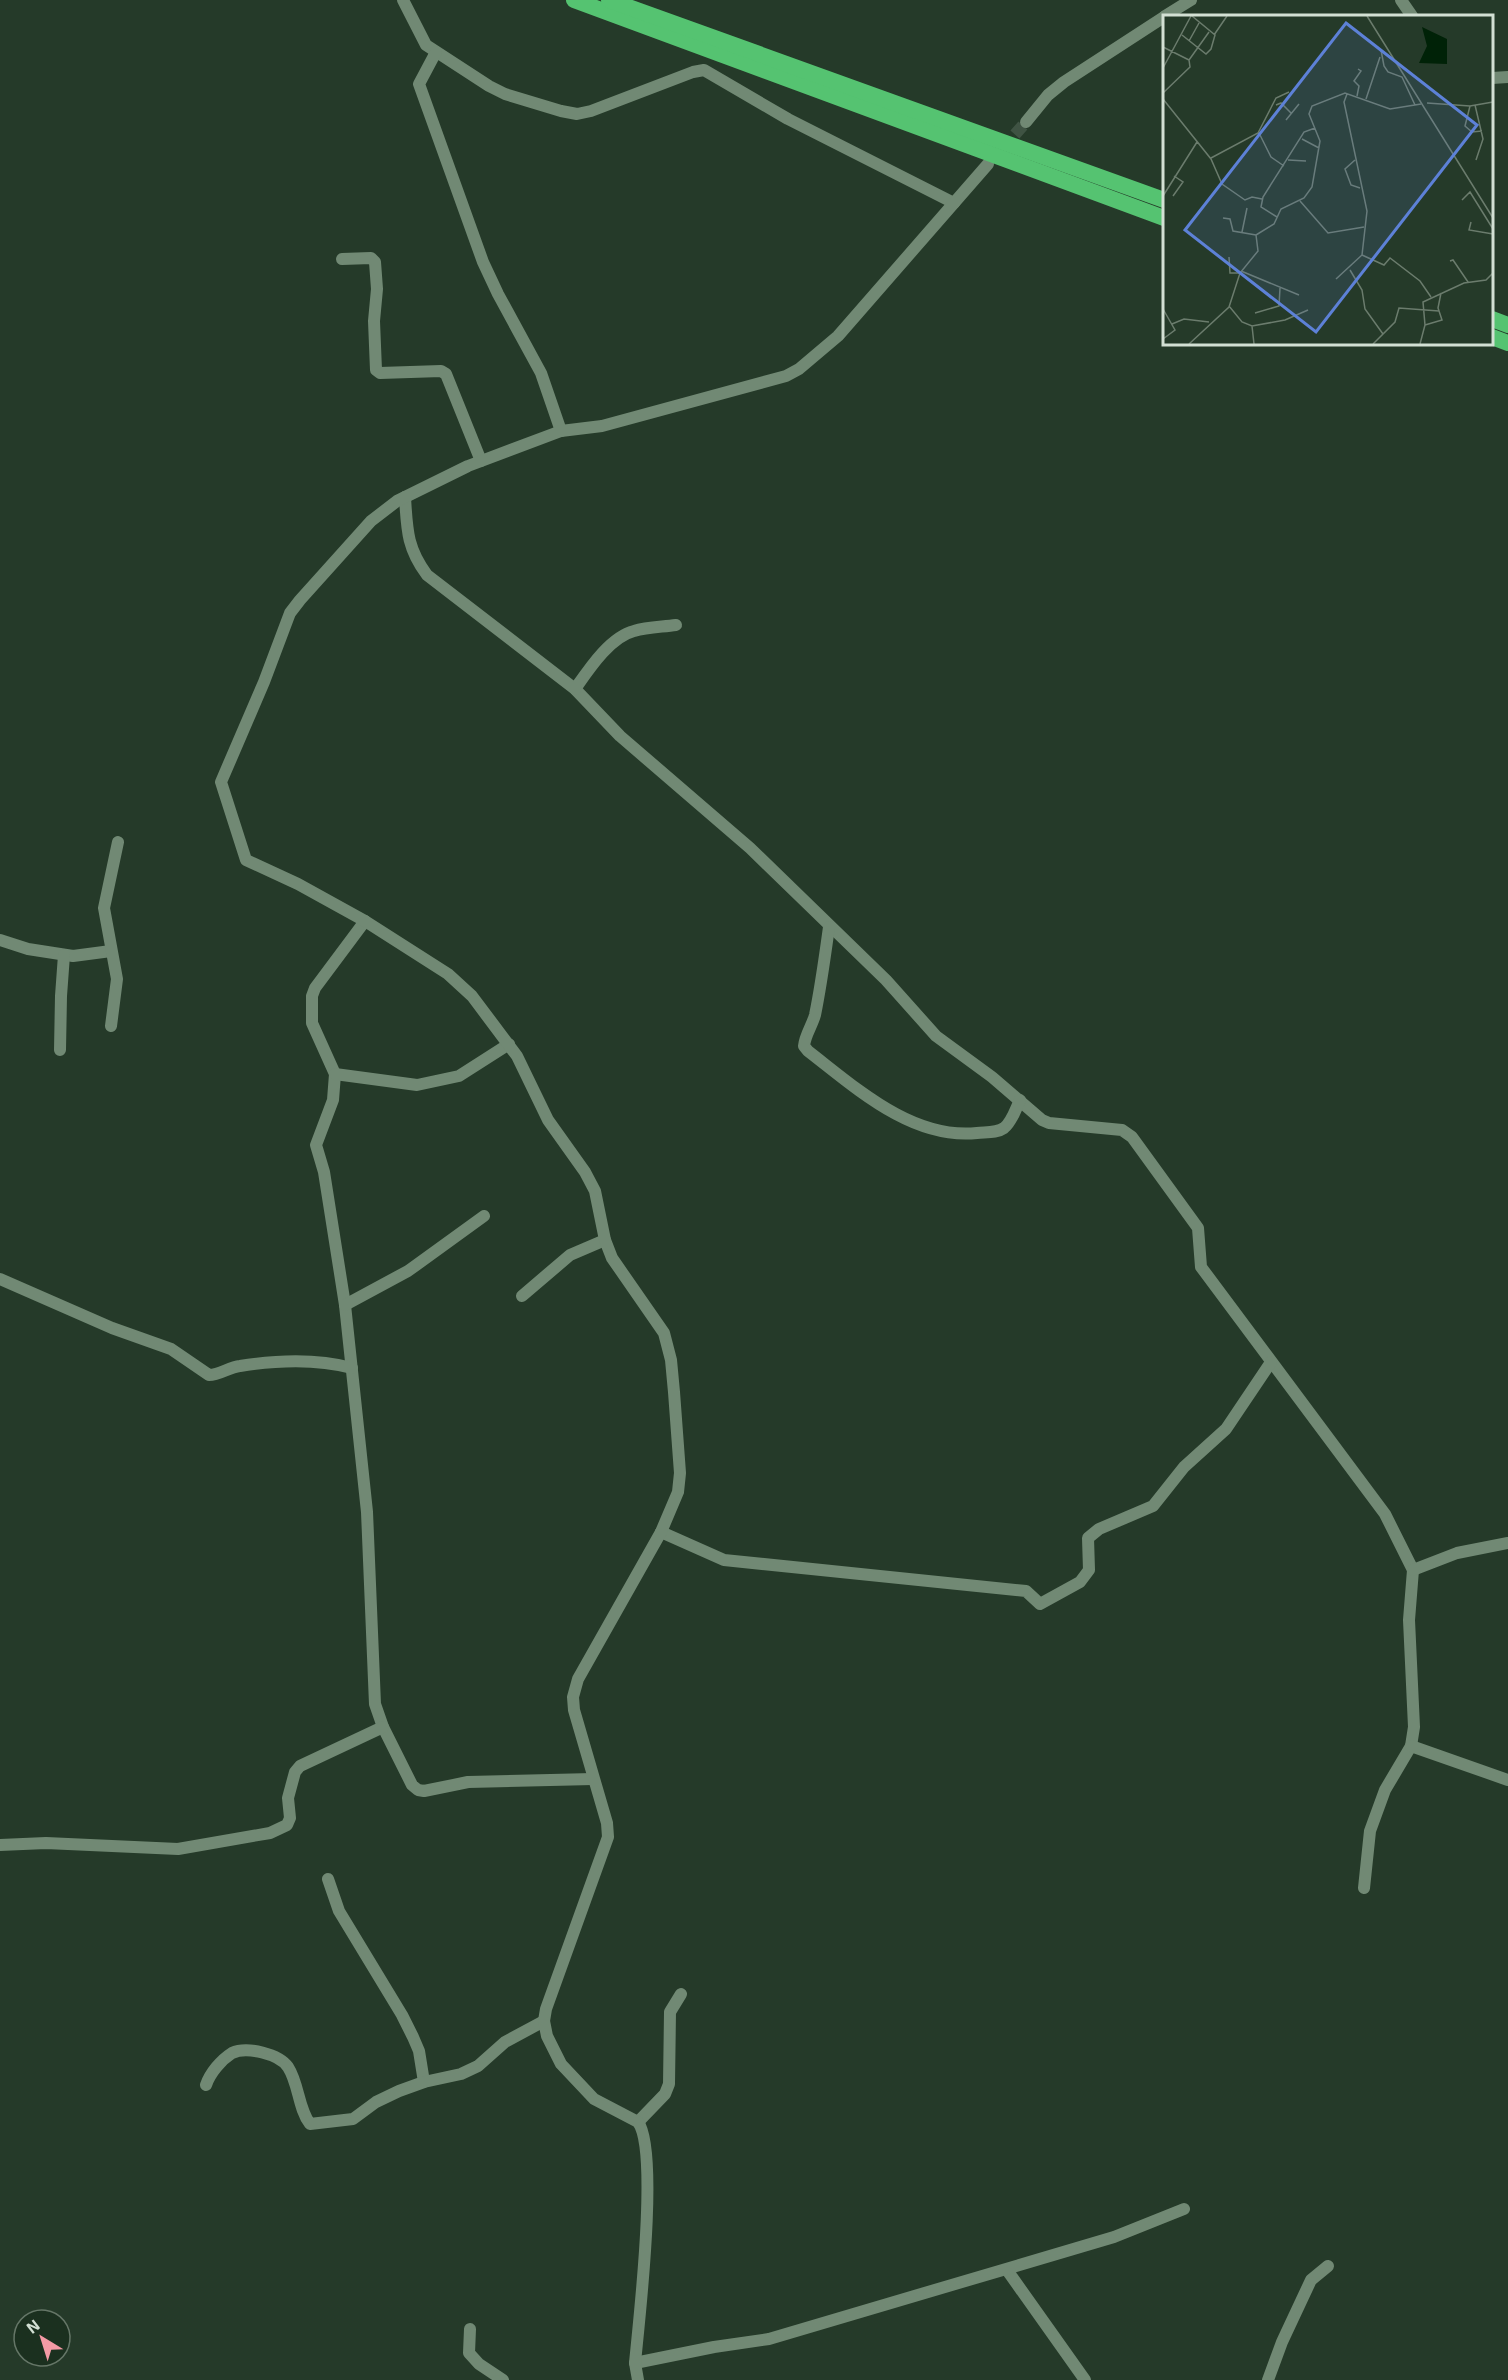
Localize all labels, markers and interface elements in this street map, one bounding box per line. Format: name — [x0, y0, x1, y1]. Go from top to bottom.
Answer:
inset map — [1163, 15, 1493, 345]
north arrow — [12, 2308, 72, 2368]
text: N — [22, 2315, 43, 2337]

